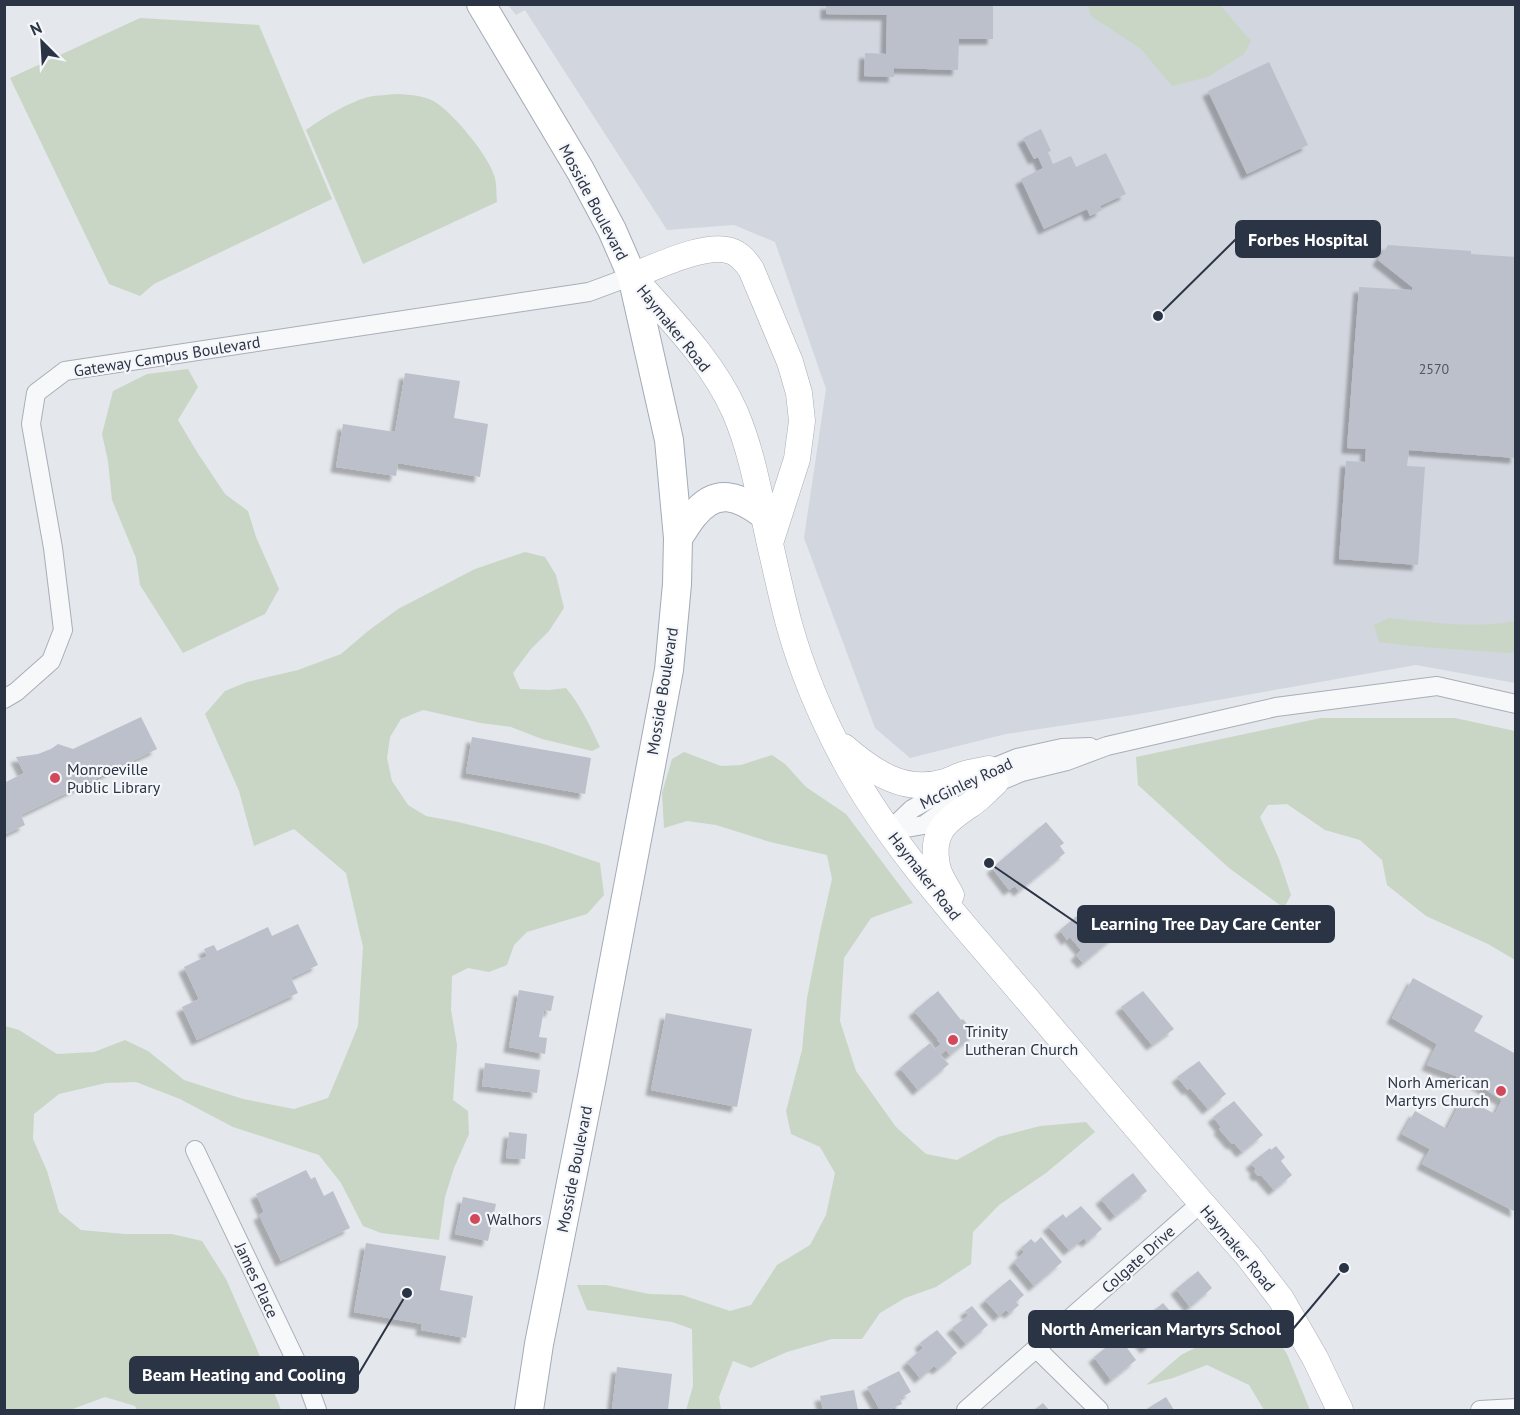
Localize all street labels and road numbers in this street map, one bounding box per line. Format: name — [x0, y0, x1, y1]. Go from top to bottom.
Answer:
street label: Mosside Boulevard — [555, 140, 633, 264]
street label: Haymaker Road — [633, 280, 715, 376]
street label: Gateway Campus Boulevard — [72, 331, 262, 381]
street label: Mosside Boulevard — [642, 626, 682, 756]
street label: McGinley Road — [916, 753, 1016, 813]
street label: Haymaker Road — [884, 828, 966, 924]
street label: Mosside Boulevard — [552, 1104, 596, 1234]
street label: Haymaker Road — [1196, 1201, 1280, 1295]
street label: Colgate Drive — [1097, 1221, 1179, 1297]
street label: James Place — [230, 1238, 283, 1321]

